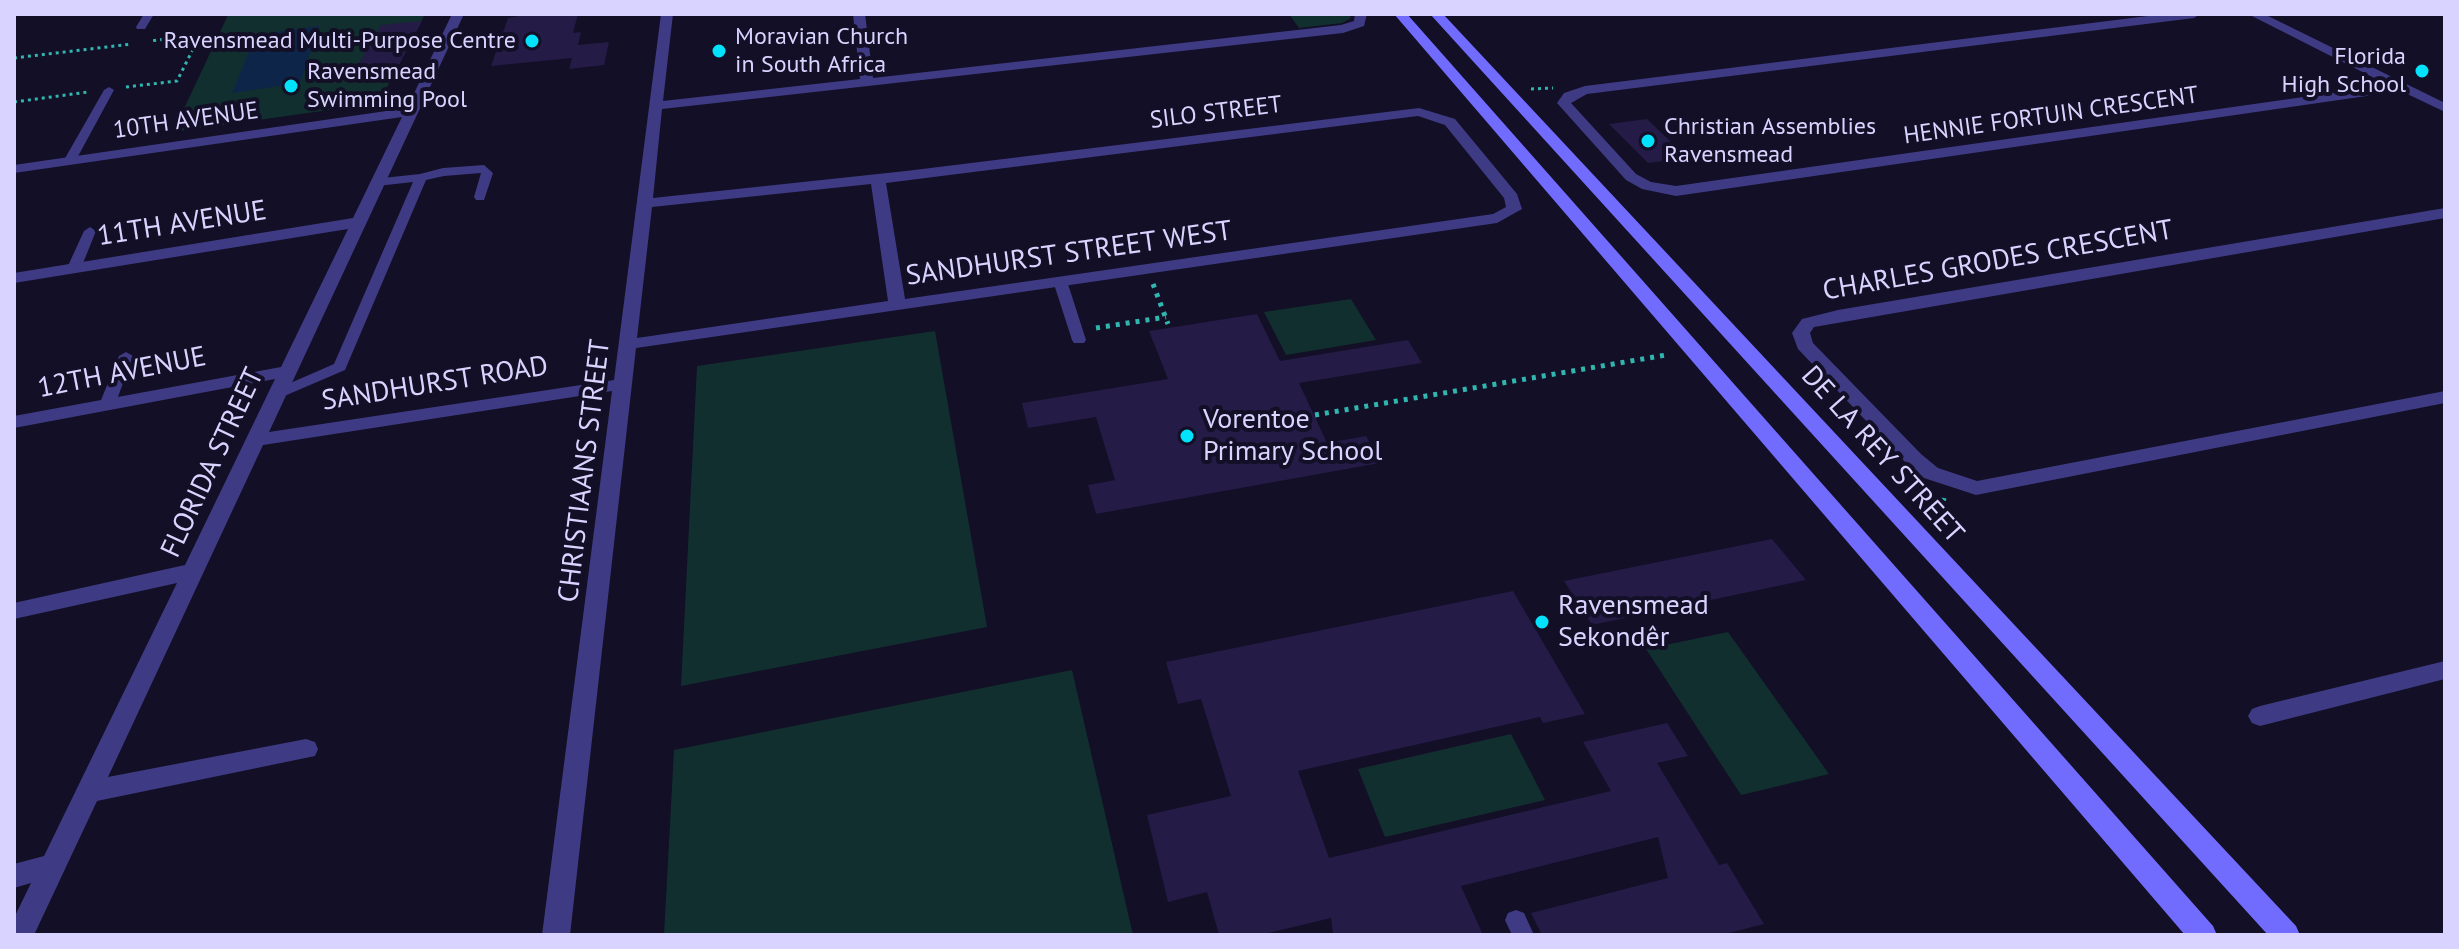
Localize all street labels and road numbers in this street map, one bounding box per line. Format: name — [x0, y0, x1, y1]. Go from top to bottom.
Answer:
street label: HENNIE FORTUIN CRESCENT — [1902, 81, 2200, 151]
street label: SILO STREET — [1148, 91, 1284, 135]
street label: 10TH AVENUE — [112, 97, 260, 145]
street label: 11TH AVENUE — [95, 194, 269, 254]
street label: SANDHURST STREET WEST — [904, 214, 1234, 294]
street label: CHARLES GRODES CRESCENT — [1820, 214, 2176, 308]
street label: CHRISTIAANS STREET — [552, 338, 618, 604]
street label: 12TH AVENUE — [35, 340, 209, 406]
street label: SANDHURST ROAD — [319, 350, 551, 418]
street label: DE LA REY STREET — [1794, 360, 1970, 550]
street label: FLORIDA STREET — [154, 363, 272, 563]

